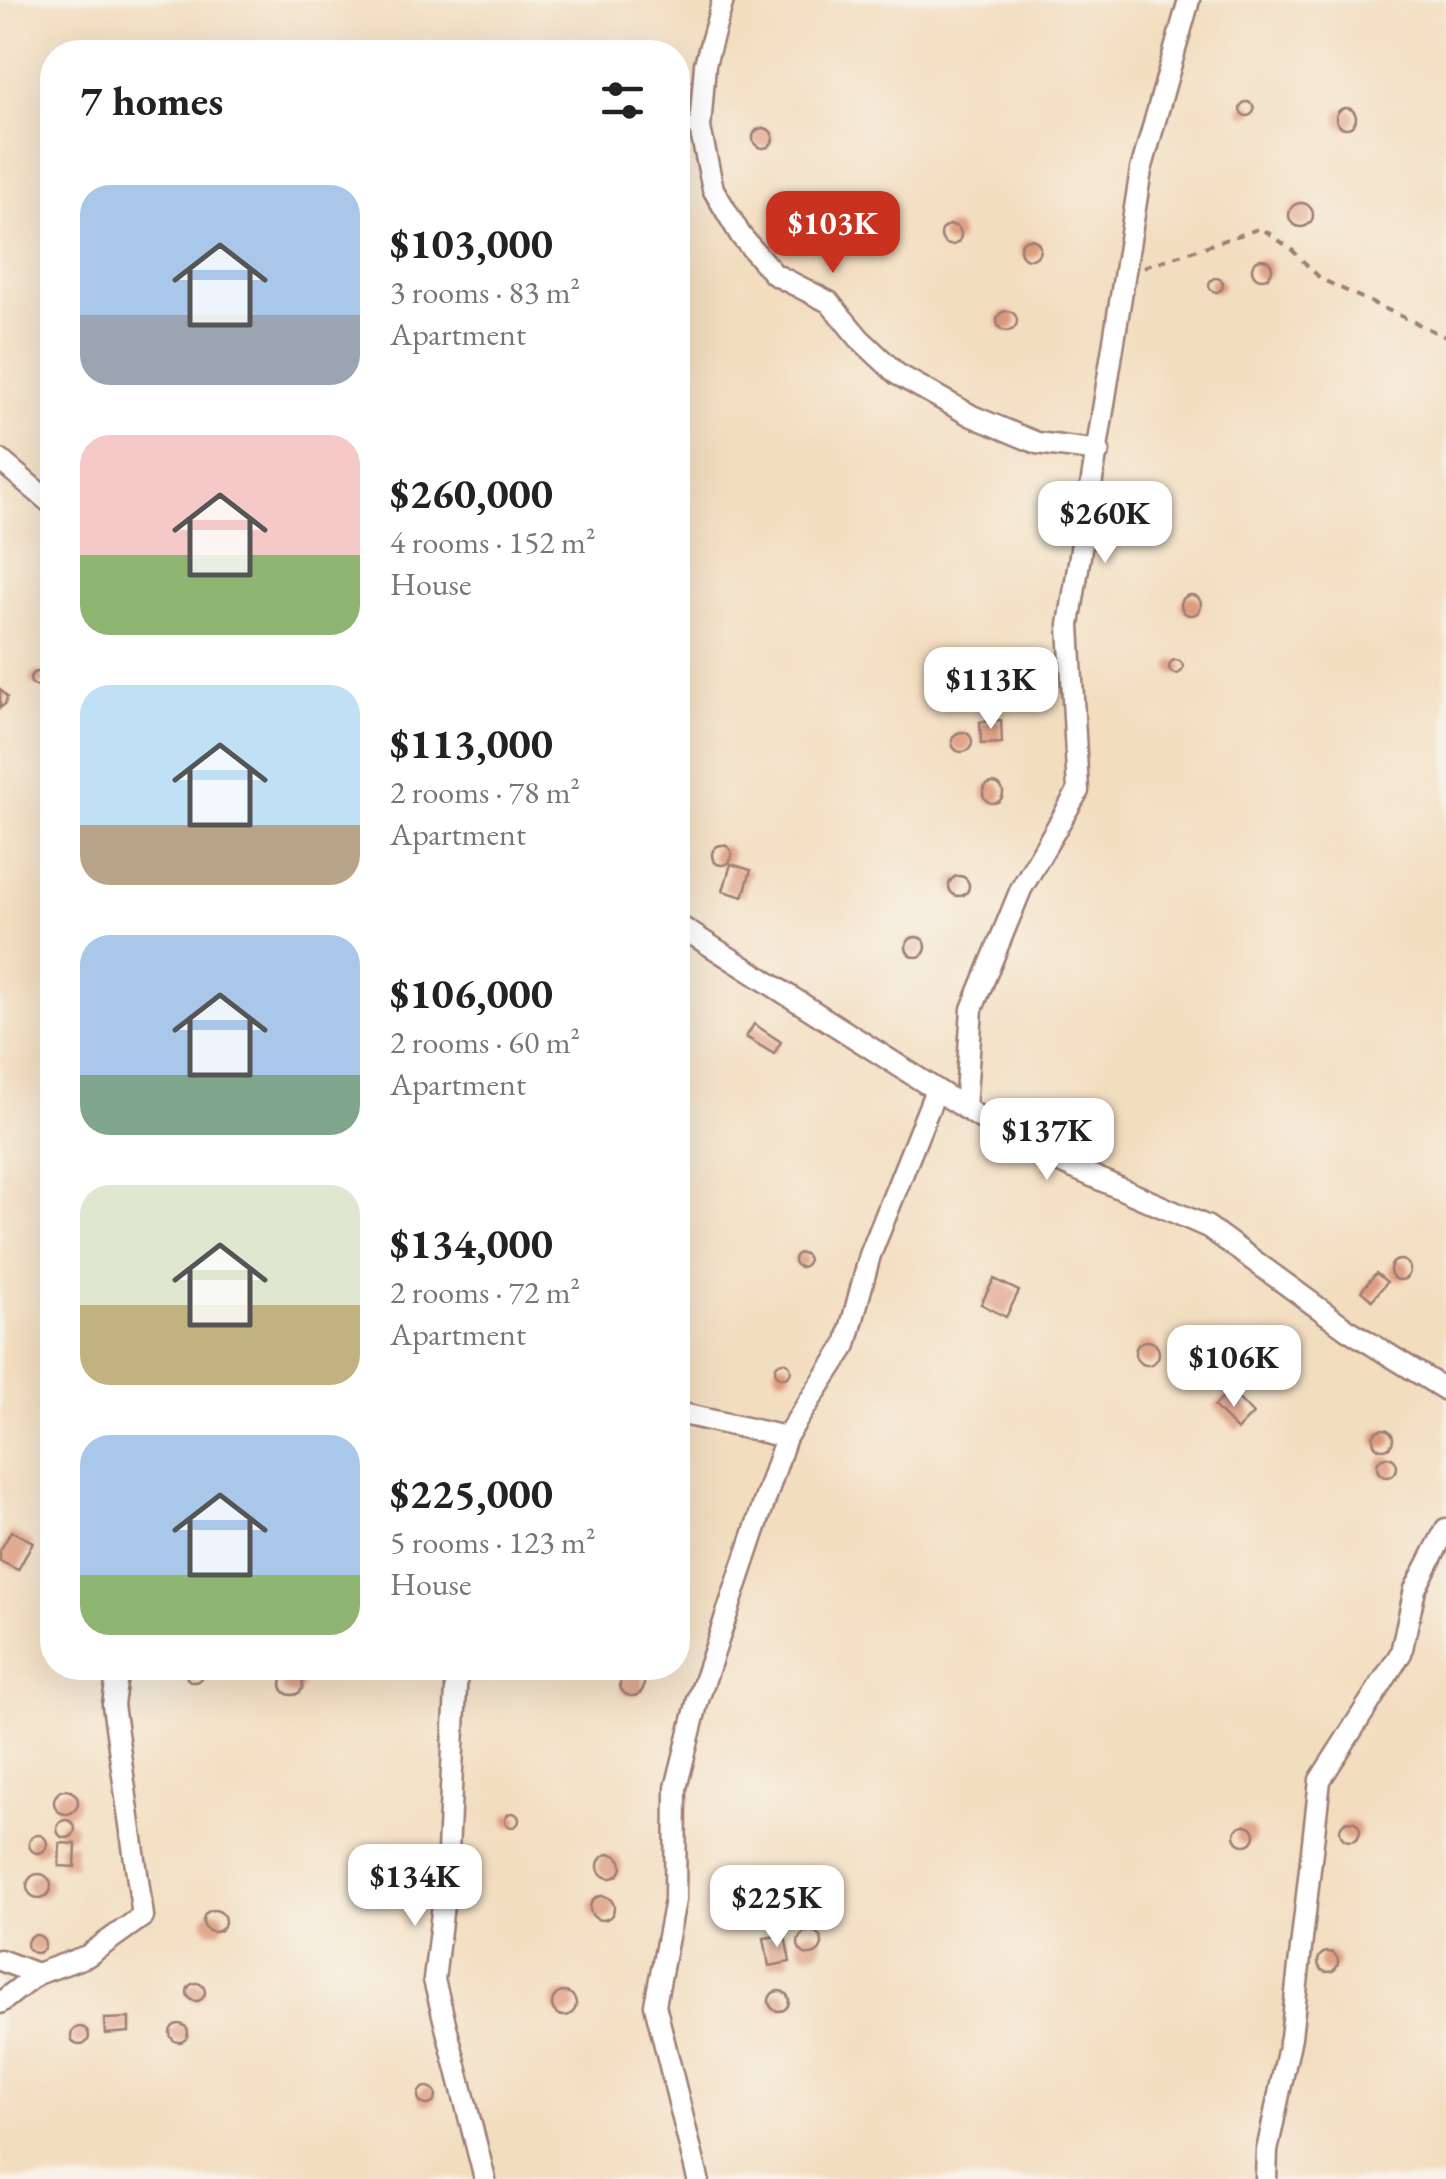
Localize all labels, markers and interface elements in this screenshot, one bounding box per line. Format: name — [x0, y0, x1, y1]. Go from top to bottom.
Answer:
text: 7 homes — [80, 73, 223, 128]
icon: filters — [595, 73, 650, 128]
pin: $103K — [763, 191, 903, 276]
text: $103K — [788, 202, 878, 244]
text: $103,000 — [390, 216, 553, 271]
icon: home — [160, 225, 280, 345]
text: 3 rooms · 83 m² — [390, 271, 580, 313]
text: Apartment — [390, 313, 526, 355]
text: $260,000 — [390, 466, 553, 521]
icon: home — [160, 475, 280, 595]
pin: $260K — [1035, 481, 1175, 566]
text: $260K — [1060, 492, 1150, 534]
text: 4 rooms · 152 m² — [390, 521, 596, 563]
text: House — [390, 563, 471, 605]
pin: $113K — [921, 647, 1061, 732]
text: $113K — [946, 658, 1036, 700]
text: $113,000 — [390, 716, 553, 771]
icon: home — [160, 725, 280, 845]
text: 2 rooms · 78 m² — [390, 771, 580, 813]
text: Apartment — [390, 813, 526, 855]
text: $106,000 — [390, 966, 553, 1021]
icon: home — [160, 975, 280, 1095]
text: 2 rooms · 60 m² — [390, 1021, 580, 1063]
text: Apartment — [390, 1063, 526, 1105]
pin: $137K — [977, 1098, 1117, 1183]
text: $137K — [1002, 1109, 1092, 1151]
text: $134,000 — [390, 1216, 553, 1271]
icon: home — [160, 1225, 280, 1345]
text: 2 rooms · 72 m² — [390, 1271, 580, 1313]
text: Apartment — [390, 1313, 526, 1355]
pin: $106K — [1164, 1325, 1304, 1410]
text: $106K — [1189, 1336, 1279, 1378]
text: $225,000 — [390, 1466, 553, 1521]
icon: home — [160, 1475, 280, 1595]
text: 5 rooms · 123 m² — [390, 1521, 596, 1563]
text: House — [390, 1563, 471, 1605]
pin: $134K — [345, 1844, 485, 1929]
text: $134K — [370, 1855, 460, 1897]
pin: $225K — [707, 1865, 847, 1950]
text: $225K — [732, 1876, 822, 1918]

